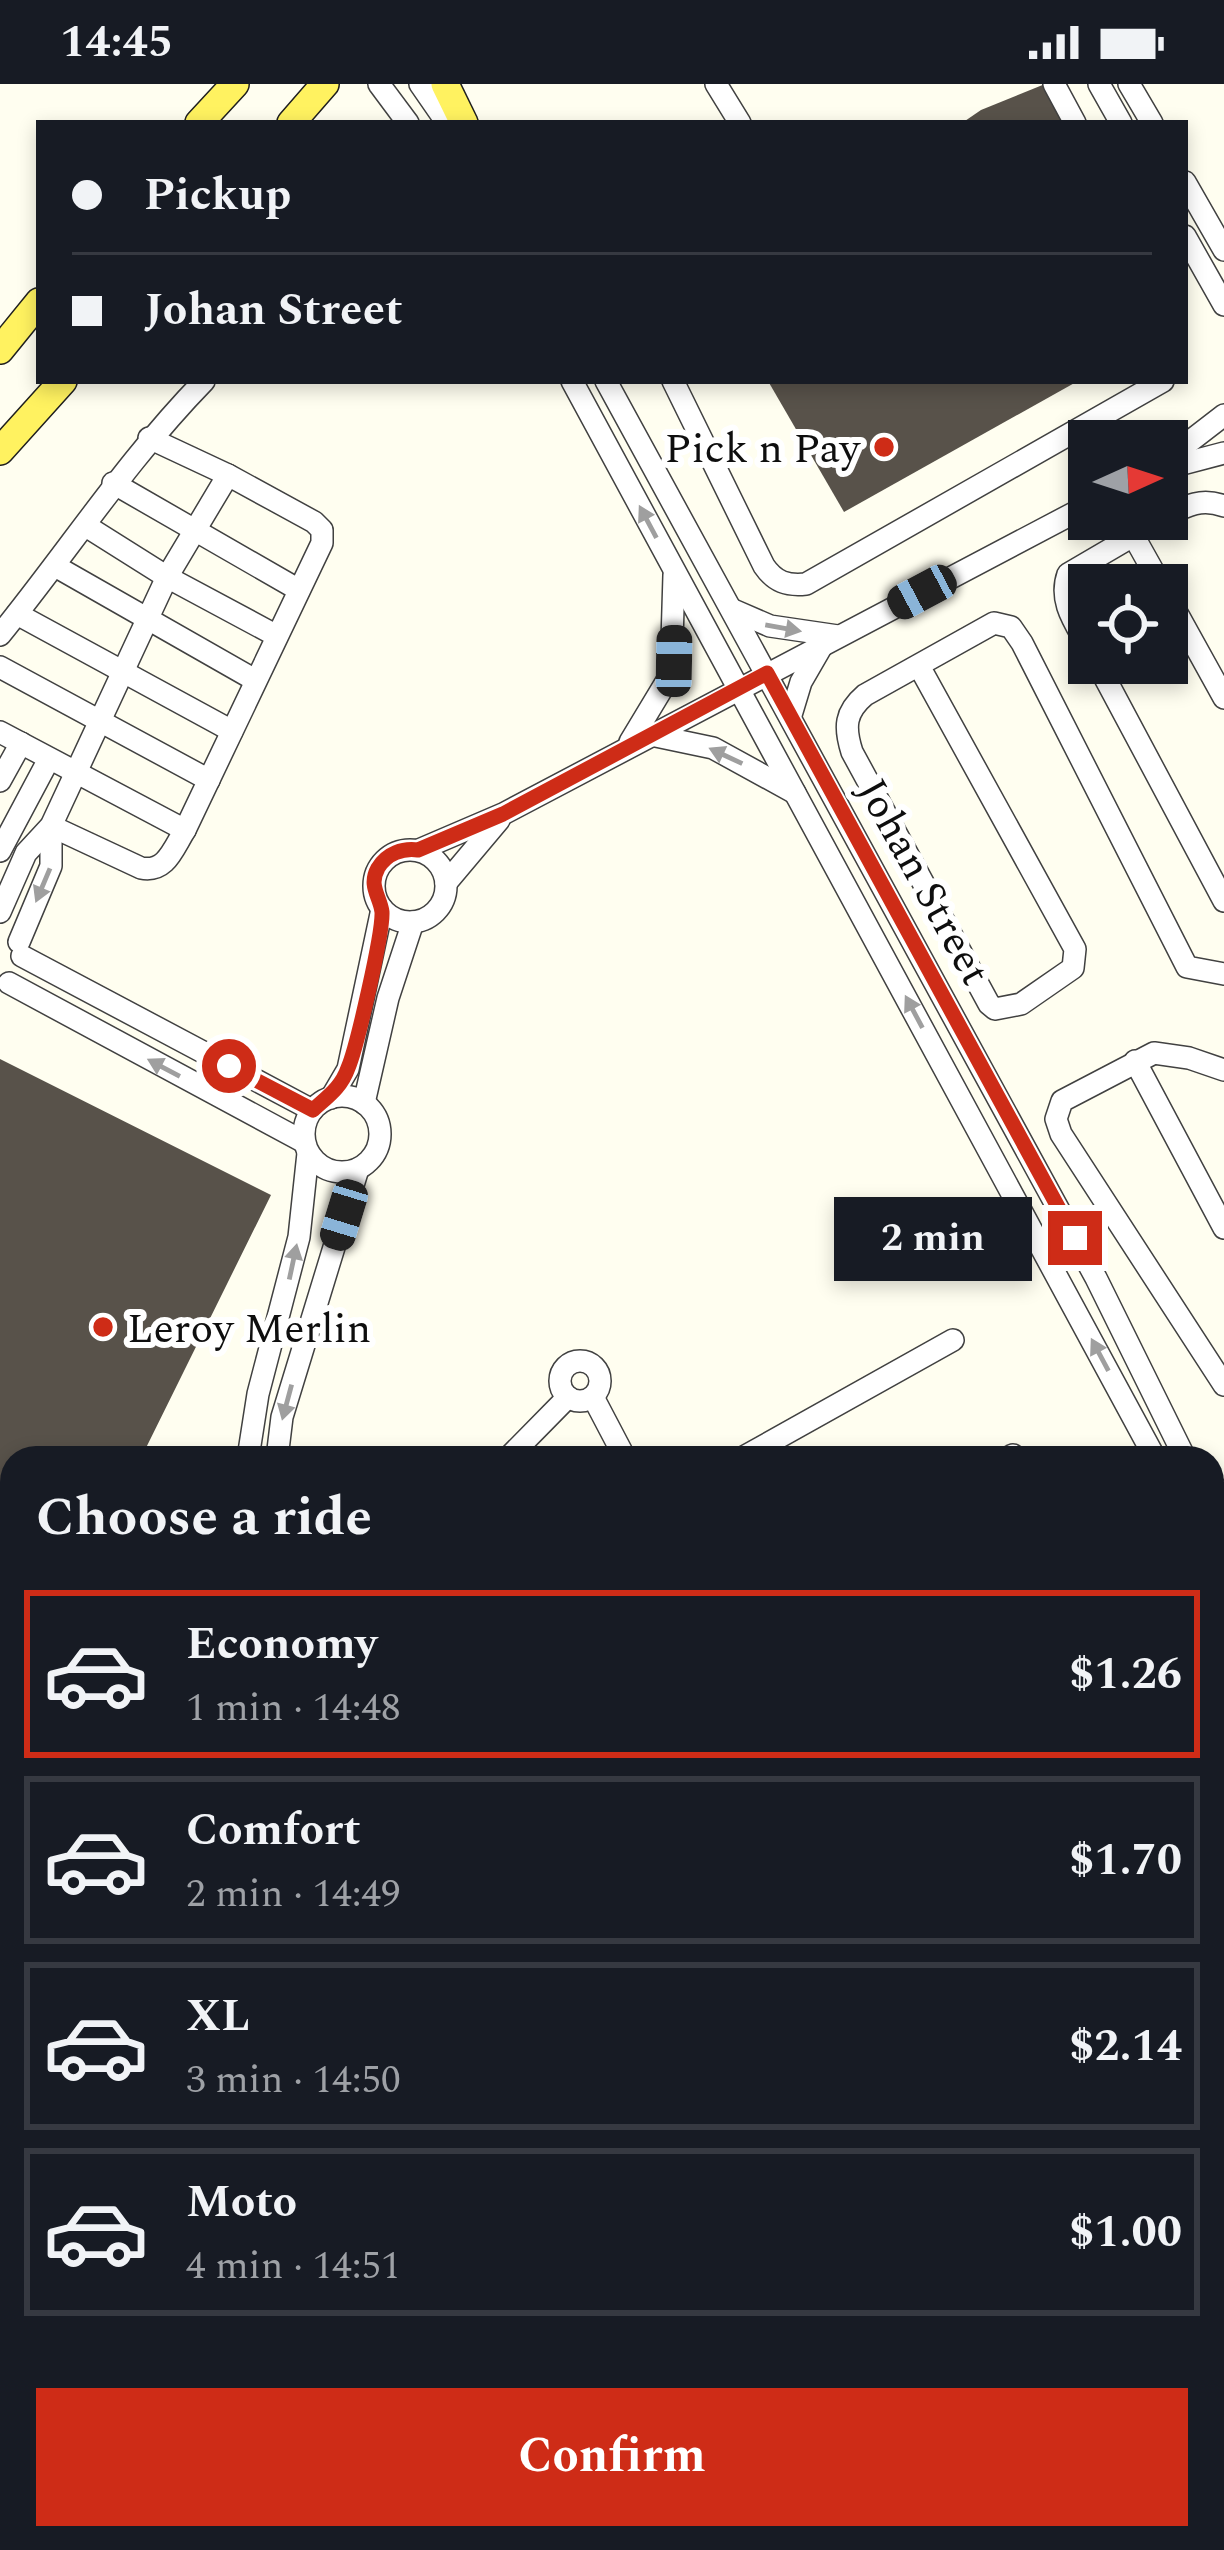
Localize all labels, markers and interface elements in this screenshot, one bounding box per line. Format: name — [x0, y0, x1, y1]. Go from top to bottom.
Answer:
text: 14:45 — [60, 8, 173, 77]
text: Pickup — [144, 161, 291, 230]
text: Johan Street — [144, 276, 403, 345]
place label: Pick n Pay — [665, 418, 862, 481]
north arrow — [1068, 420, 1188, 540]
map controls — [1068, 420, 1188, 684]
marker: Pick n Pay — [871, 434, 897, 460]
one-way arrow — [638, 504, 659, 539]
car — [882, 559, 962, 625]
button: locate — [1068, 564, 1188, 684]
one-way arrow — [765, 619, 803, 637]
car — [655, 625, 693, 697]
one-way arrow — [708, 746, 743, 766]
street label: Johan Street — [840, 767, 1006, 997]
one-way arrow — [33, 868, 52, 904]
one-way arrow — [904, 995, 925, 1030]
route start — [202, 1039, 256, 1093]
one-way arrow — [147, 1058, 182, 1079]
car — [316, 1175, 372, 1255]
callout: 2 min — [835, 1196, 1033, 1280]
text: 2 min — [881, 1209, 985, 1268]
route end — [1048, 1211, 1102, 1265]
one-way arrow — [285, 1243, 304, 1281]
place label: Leroy Merlin — [127, 1298, 371, 1361]
marker: Leroy Merlin — [90, 1314, 116, 1340]
one-way arrow — [1090, 1338, 1111, 1373]
one-way arrow — [276, 1383, 295, 1420]
text: Choose a ride — [36, 1477, 372, 1559]
text: Economy — [186, 1610, 377, 1679]
icon: car — [42, 1620, 150, 1728]
text: $1.26 — [1069, 1640, 1182, 1709]
text: 1 min · 14:48 — [186, 1679, 401, 1738]
text: Comfort — [186, 1796, 361, 1865]
icon: car — [42, 1806, 150, 1914]
text: $1.70 — [1069, 1826, 1182, 1895]
text: 2 min · 14:49 — [186, 1865, 401, 1924]
text: XL — [186, 1982, 250, 2051]
icon: car — [42, 1992, 150, 2100]
text: $2.14 — [1069, 2012, 1182, 2081]
text: 3 min · 14:50 — [186, 2051, 401, 2110]
text: Moto — [186, 2168, 297, 2237]
icon: car — [42, 2178, 150, 2286]
text: $1.00 — [1069, 2198, 1182, 2267]
text: 4 min · 14:51 — [186, 2237, 401, 2296]
button: Confirm — [36, 2388, 1188, 2526]

